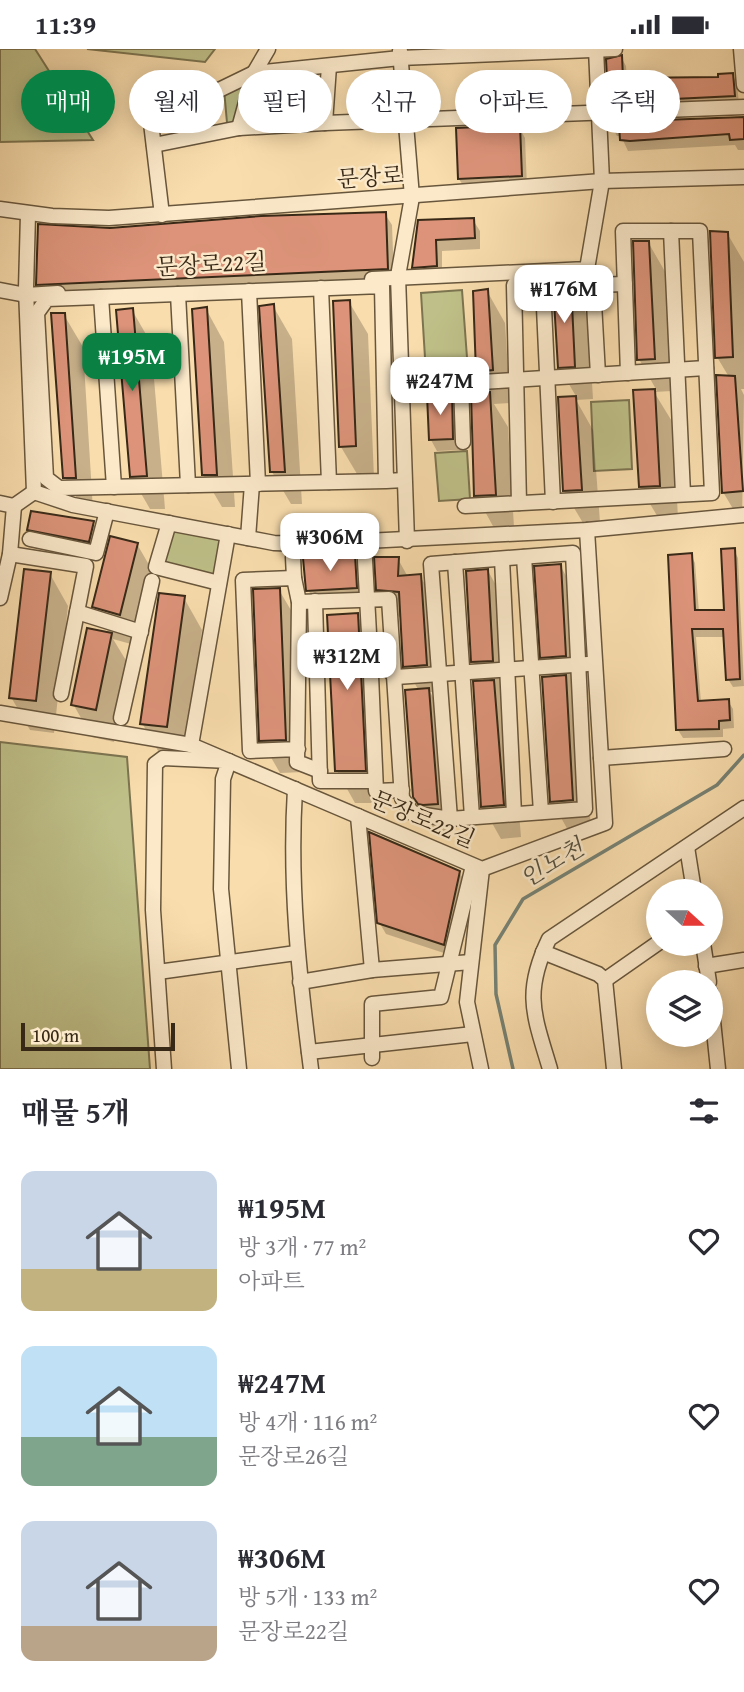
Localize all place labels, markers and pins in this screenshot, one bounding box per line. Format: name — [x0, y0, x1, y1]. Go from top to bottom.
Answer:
pin: ₩176M — [515, 265, 613, 325]
pin: ₩195M — [83, 333, 181, 393]
pin: ₩247M — [391, 357, 489, 417]
pin: ₩306M — [281, 513, 379, 573]
pin: ₩312M — [298, 633, 396, 692]

